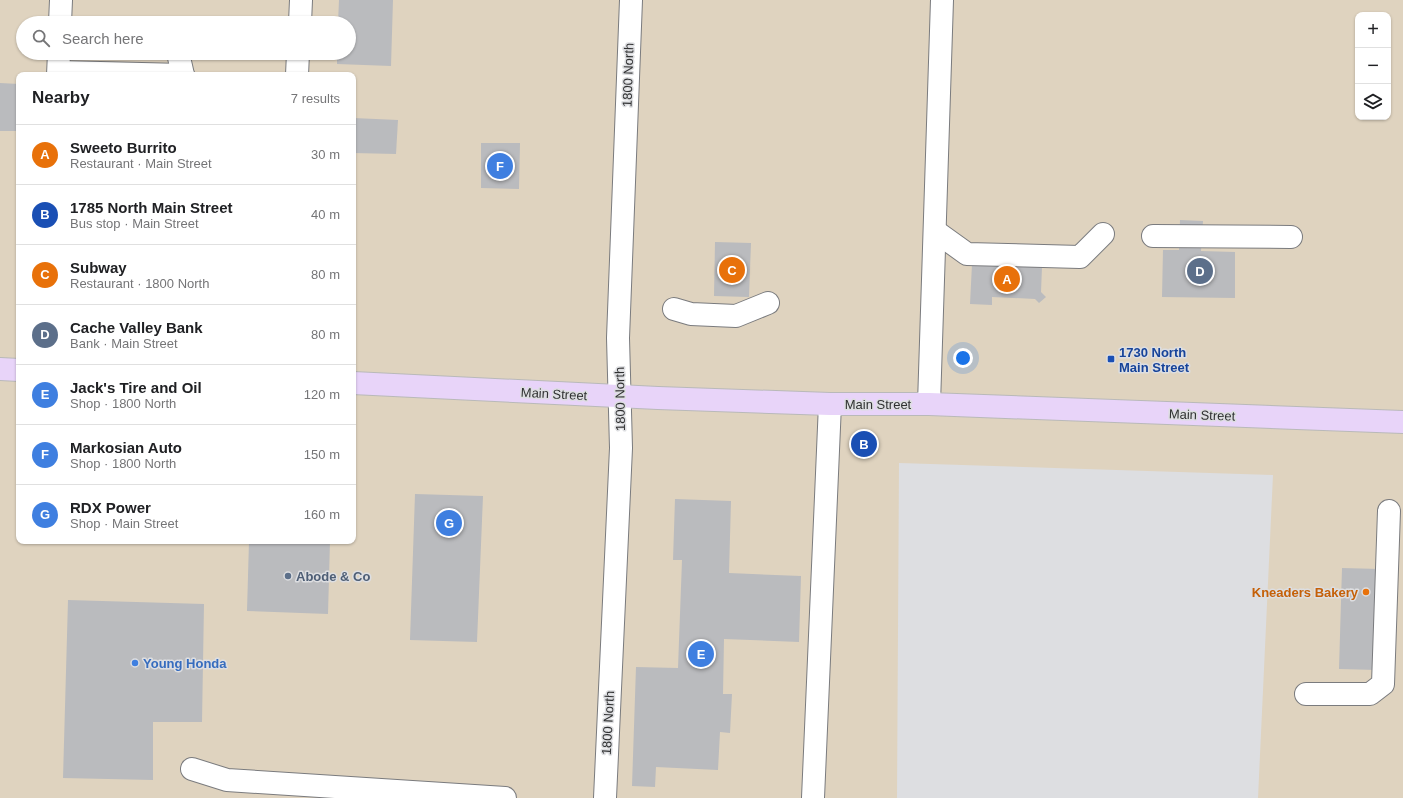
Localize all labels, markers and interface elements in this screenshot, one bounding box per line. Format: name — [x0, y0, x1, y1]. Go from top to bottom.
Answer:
map controls — [1355, 12, 1391, 120]
button: + — [1355, 12, 1391, 48]
search box — [16, 16, 356, 60]
icon: search — [30, 27, 52, 49]
text: Search here — [62, 30, 144, 47]
street label: 1800 North — [619, 43, 637, 107]
button: − — [1355, 48, 1391, 84]
button: layers — [1355, 84, 1391, 120]
text: Nearby — [32, 88, 90, 107]
text: 7 results — [291, 91, 340, 106]
text: Sweeto Burrito — [70, 139, 177, 156]
text: A — [40, 147, 50, 162]
text: 30 m — [311, 147, 340, 162]
pin: F — [487, 151, 513, 181]
text: Restaurant · Main Street — [70, 156, 212, 171]
text: 1785 North Main Street — [70, 199, 233, 216]
text: B — [40, 207, 50, 222]
text: 40 m — [311, 207, 340, 222]
text: Bus stop · Main Street — [70, 216, 199, 231]
pin: C — [719, 255, 745, 285]
pin: D — [1187, 256, 1213, 286]
text: Subway — [70, 259, 127, 276]
pin: A — [994, 264, 1020, 294]
text: C — [40, 267, 50, 282]
text: 80 m — [311, 267, 340, 282]
text: Restaurant · 1800 North — [70, 276, 209, 291]
text: Cache Valley Bank — [70, 319, 203, 336]
text: D — [40, 327, 50, 342]
text: 80 m — [311, 327, 340, 342]
text: Bank · Main Street — [70, 336, 178, 351]
place label: 1730 North Main Street — [1119, 345, 1190, 375]
your location — [953, 348, 973, 368]
marker: 1730 North Main Street — [1106, 354, 1116, 364]
street label: 1800 North — [612, 367, 628, 431]
text: Jack's Tire and Oil — [70, 379, 202, 396]
street label: Main Street — [520, 385, 588, 403]
text: E — [41, 387, 49, 402]
text: 120 m — [304, 387, 340, 402]
text: Shop · 1800 North — [70, 396, 176, 411]
street label: Main Street — [845, 397, 912, 412]
street label: Main Street — [1169, 406, 1236, 424]
pin: B — [851, 429, 877, 459]
text: Markosian Auto — [70, 439, 182, 456]
text: F — [41, 447, 49, 462]
text: 150 m — [304, 447, 340, 462]
text: Shop · 1800 North — [70, 456, 176, 471]
text: RDX Power — [70, 499, 151, 516]
text: G — [40, 507, 50, 522]
text: 160 m — [304, 507, 340, 522]
pin: G — [436, 508, 462, 538]
text: Shop · Main Street — [70, 516, 178, 531]
place label: Abode & Co — [296, 569, 370, 584]
marker: Abode & Co — [283, 571, 293, 581]
place label: Kneaders Bakery — [1252, 585, 1359, 600]
marker: Kneaders Bakery — [1361, 587, 1371, 597]
pin: E — [688, 639, 714, 669]
place label: Young Honda — [143, 656, 227, 671]
marker: Young Honda — [130, 658, 140, 668]
street label: 1800 North — [599, 690, 617, 756]

